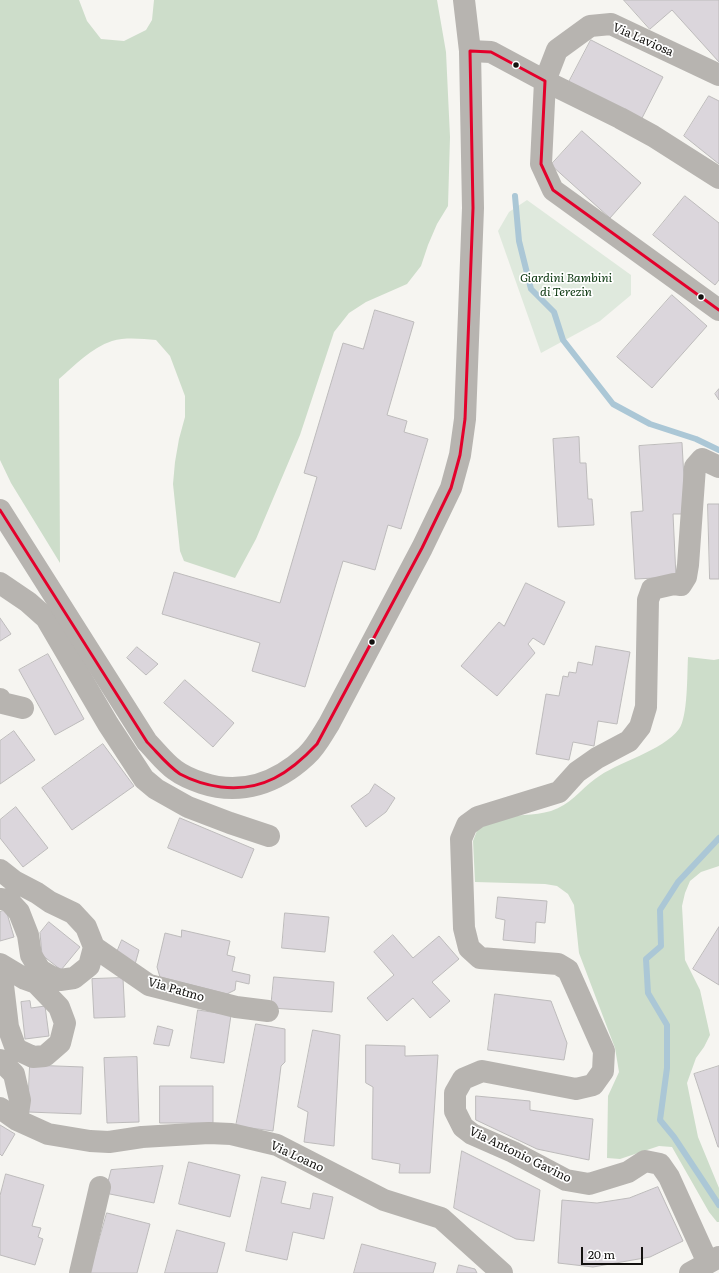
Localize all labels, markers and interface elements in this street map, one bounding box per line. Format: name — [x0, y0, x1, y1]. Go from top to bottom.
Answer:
street label: Via Laviosa — [610, 20, 676, 60]
unlabelled marker — [511, 60, 521, 70]
park label: Giardini Bambini di Terezin — [520, 271, 612, 299]
unlabelled marker — [696, 292, 706, 302]
unlabelled marker — [367, 637, 377, 647]
street label: Via Patmo — [146, 975, 206, 1005]
street label: Via Antonio Gavino — [467, 1124, 573, 1186]
street label: Via Loano — [268, 1138, 326, 1176]
scale bar — [583, 1239, 645, 1265]
text: 20 m — [588, 1245, 615, 1263]

